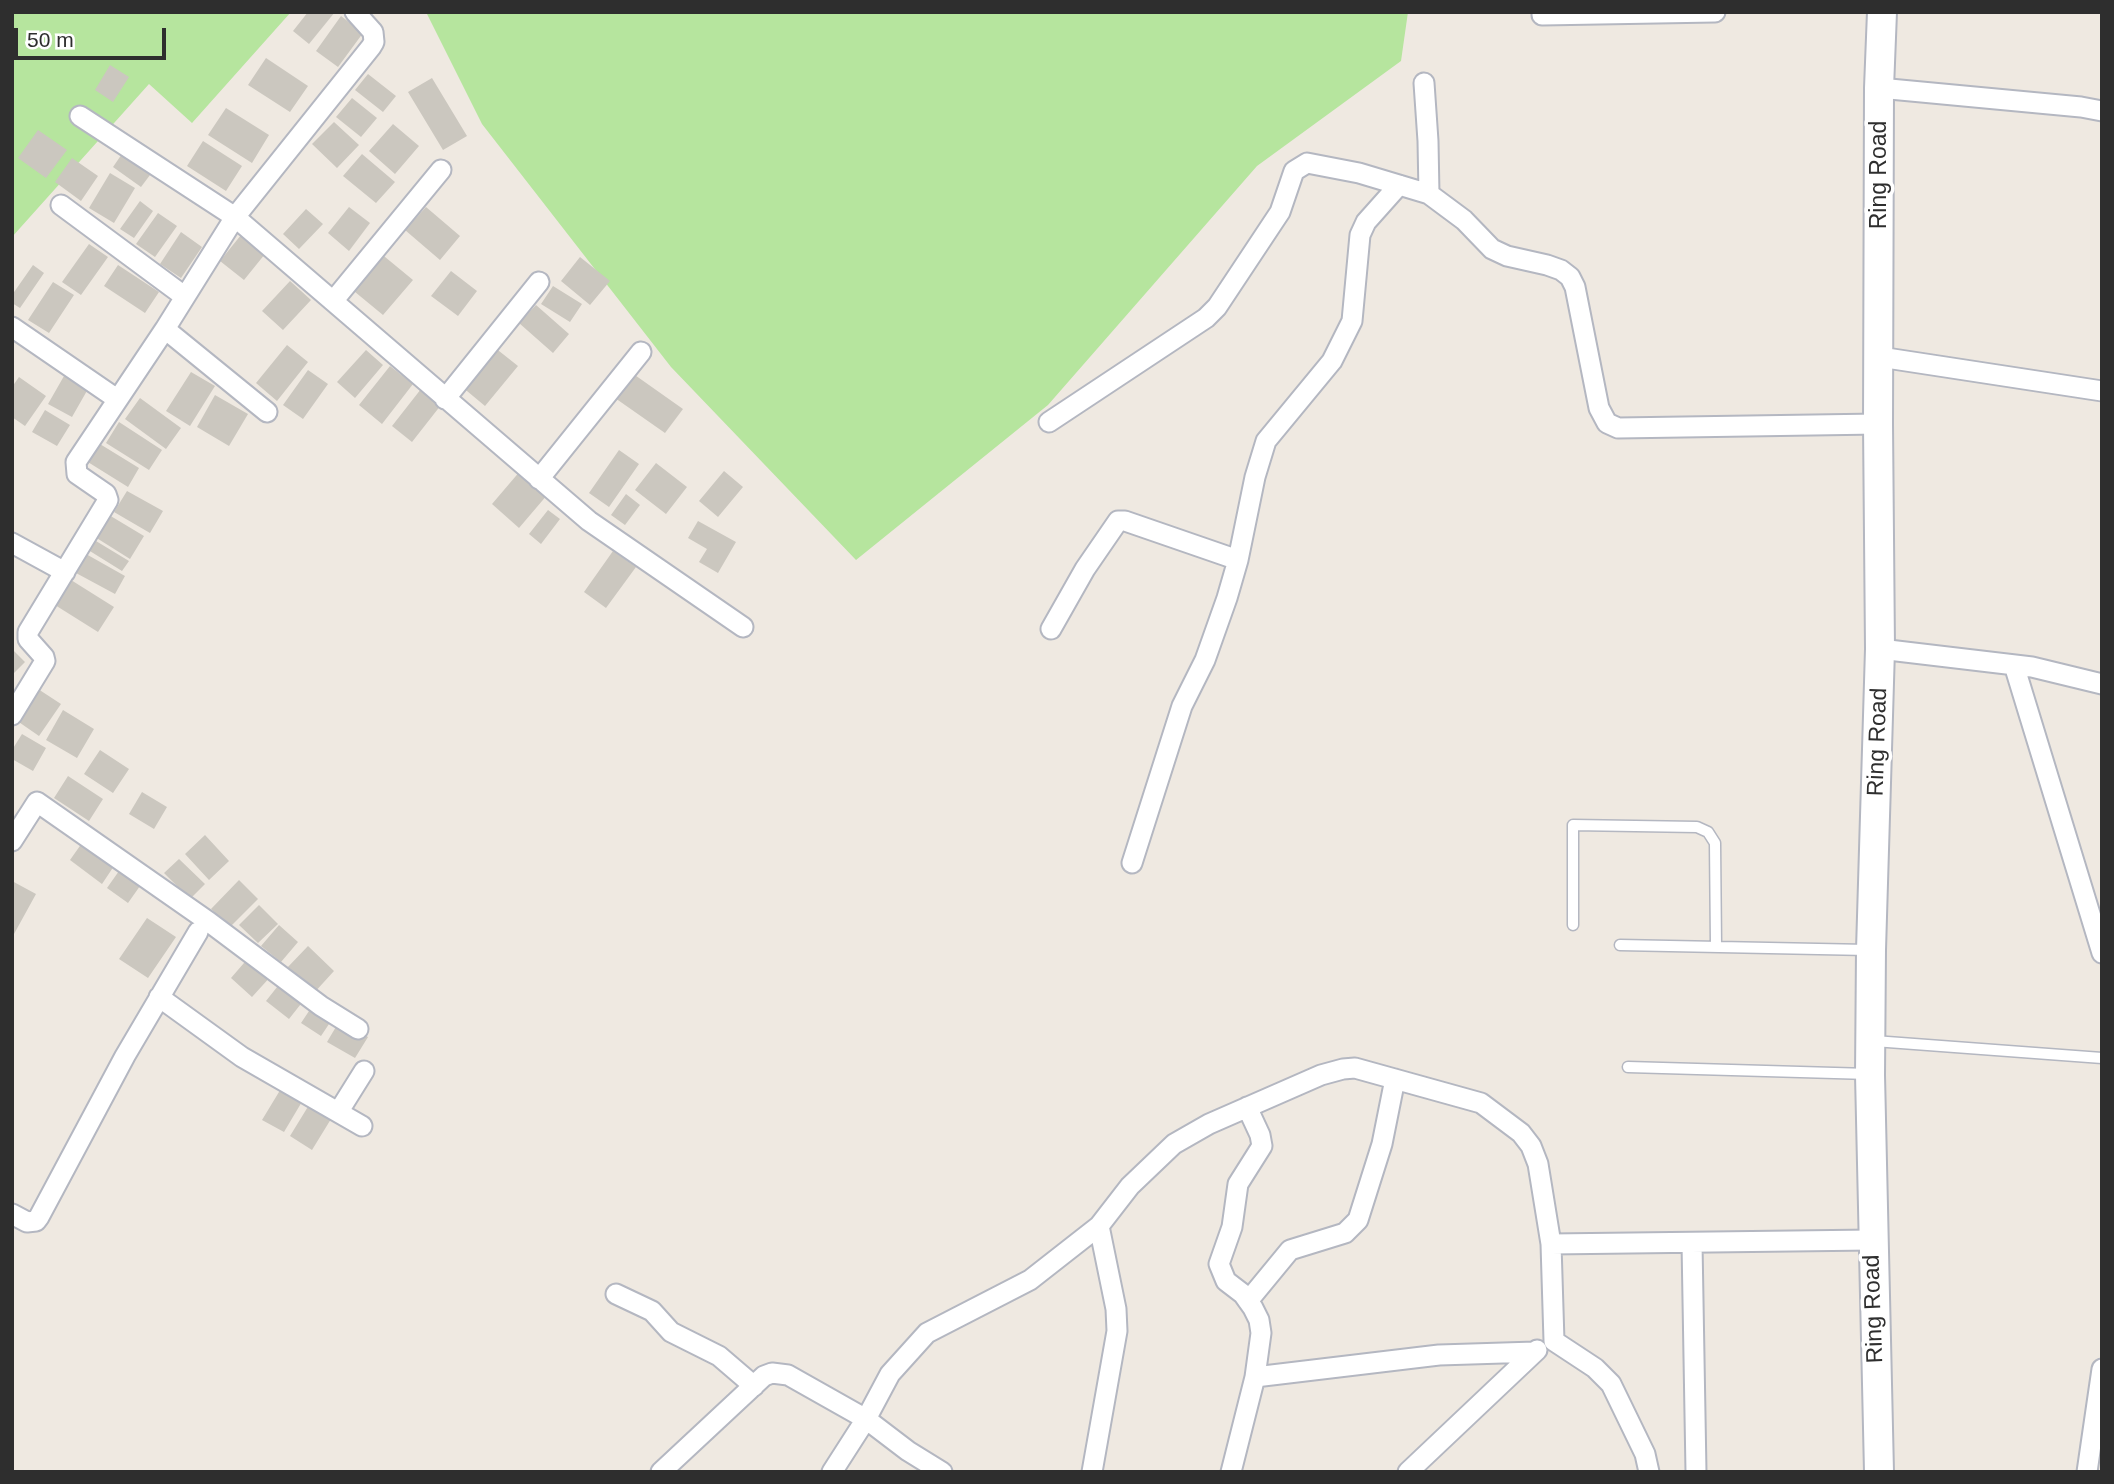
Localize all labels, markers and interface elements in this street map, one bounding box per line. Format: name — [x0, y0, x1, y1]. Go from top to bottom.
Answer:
scale bar — [18, 14, 170, 58]
text: 50 m — [27, 28, 74, 51]
street label: Ring Road — [1866, 121, 1894, 229]
street label: Ring Road — [1862, 687, 1894, 797]
street label: Ring Road — [1858, 1254, 1890, 1364]

